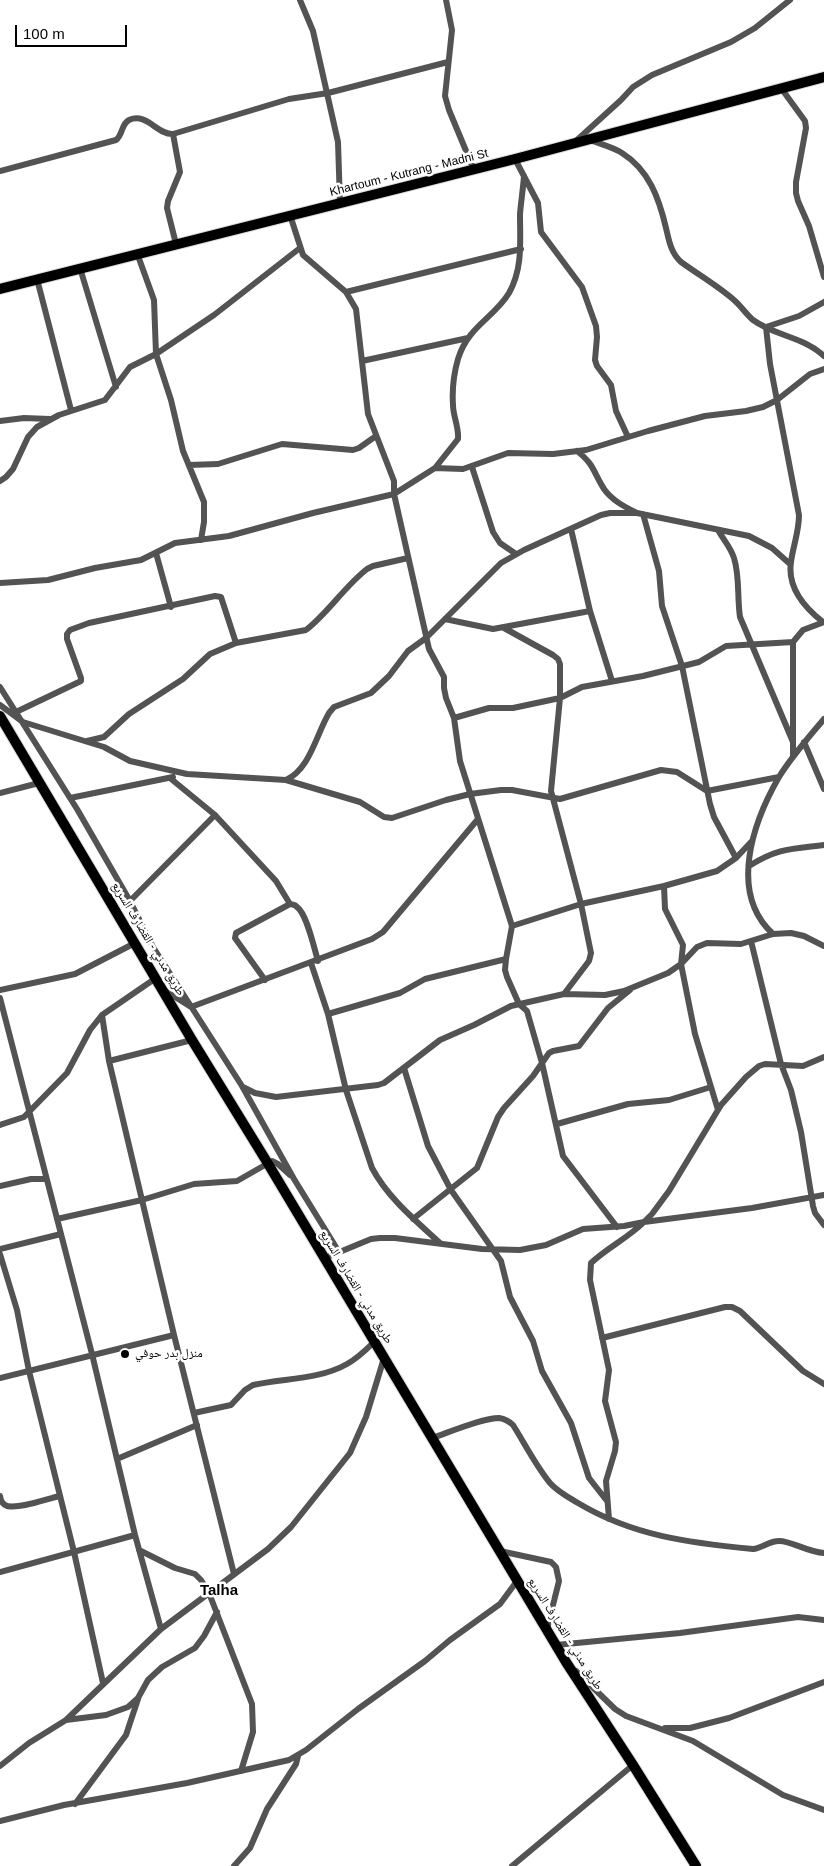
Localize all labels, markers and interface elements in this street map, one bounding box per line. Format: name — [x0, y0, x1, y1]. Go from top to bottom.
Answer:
scale bar — [18, 15, 130, 47]
text: 100 m — [23, 25, 65, 42]
street label: Khartoum - Kutrang - Madni St — [328, 146, 490, 200]
street label: طريق مدني - القضارف السريع — [108, 880, 188, 998]
street label: طريق مدني - القضارف السريع — [316, 1228, 396, 1346]
place label: منزل بدر حوفي — [135, 1347, 203, 1361]
marker: منزل بدر حوفي — [119, 1348, 131, 1360]
street label: طريق مدني - القضارف السريع — [524, 1575, 606, 1693]
district label: Talha — [200, 1582, 238, 1600]

